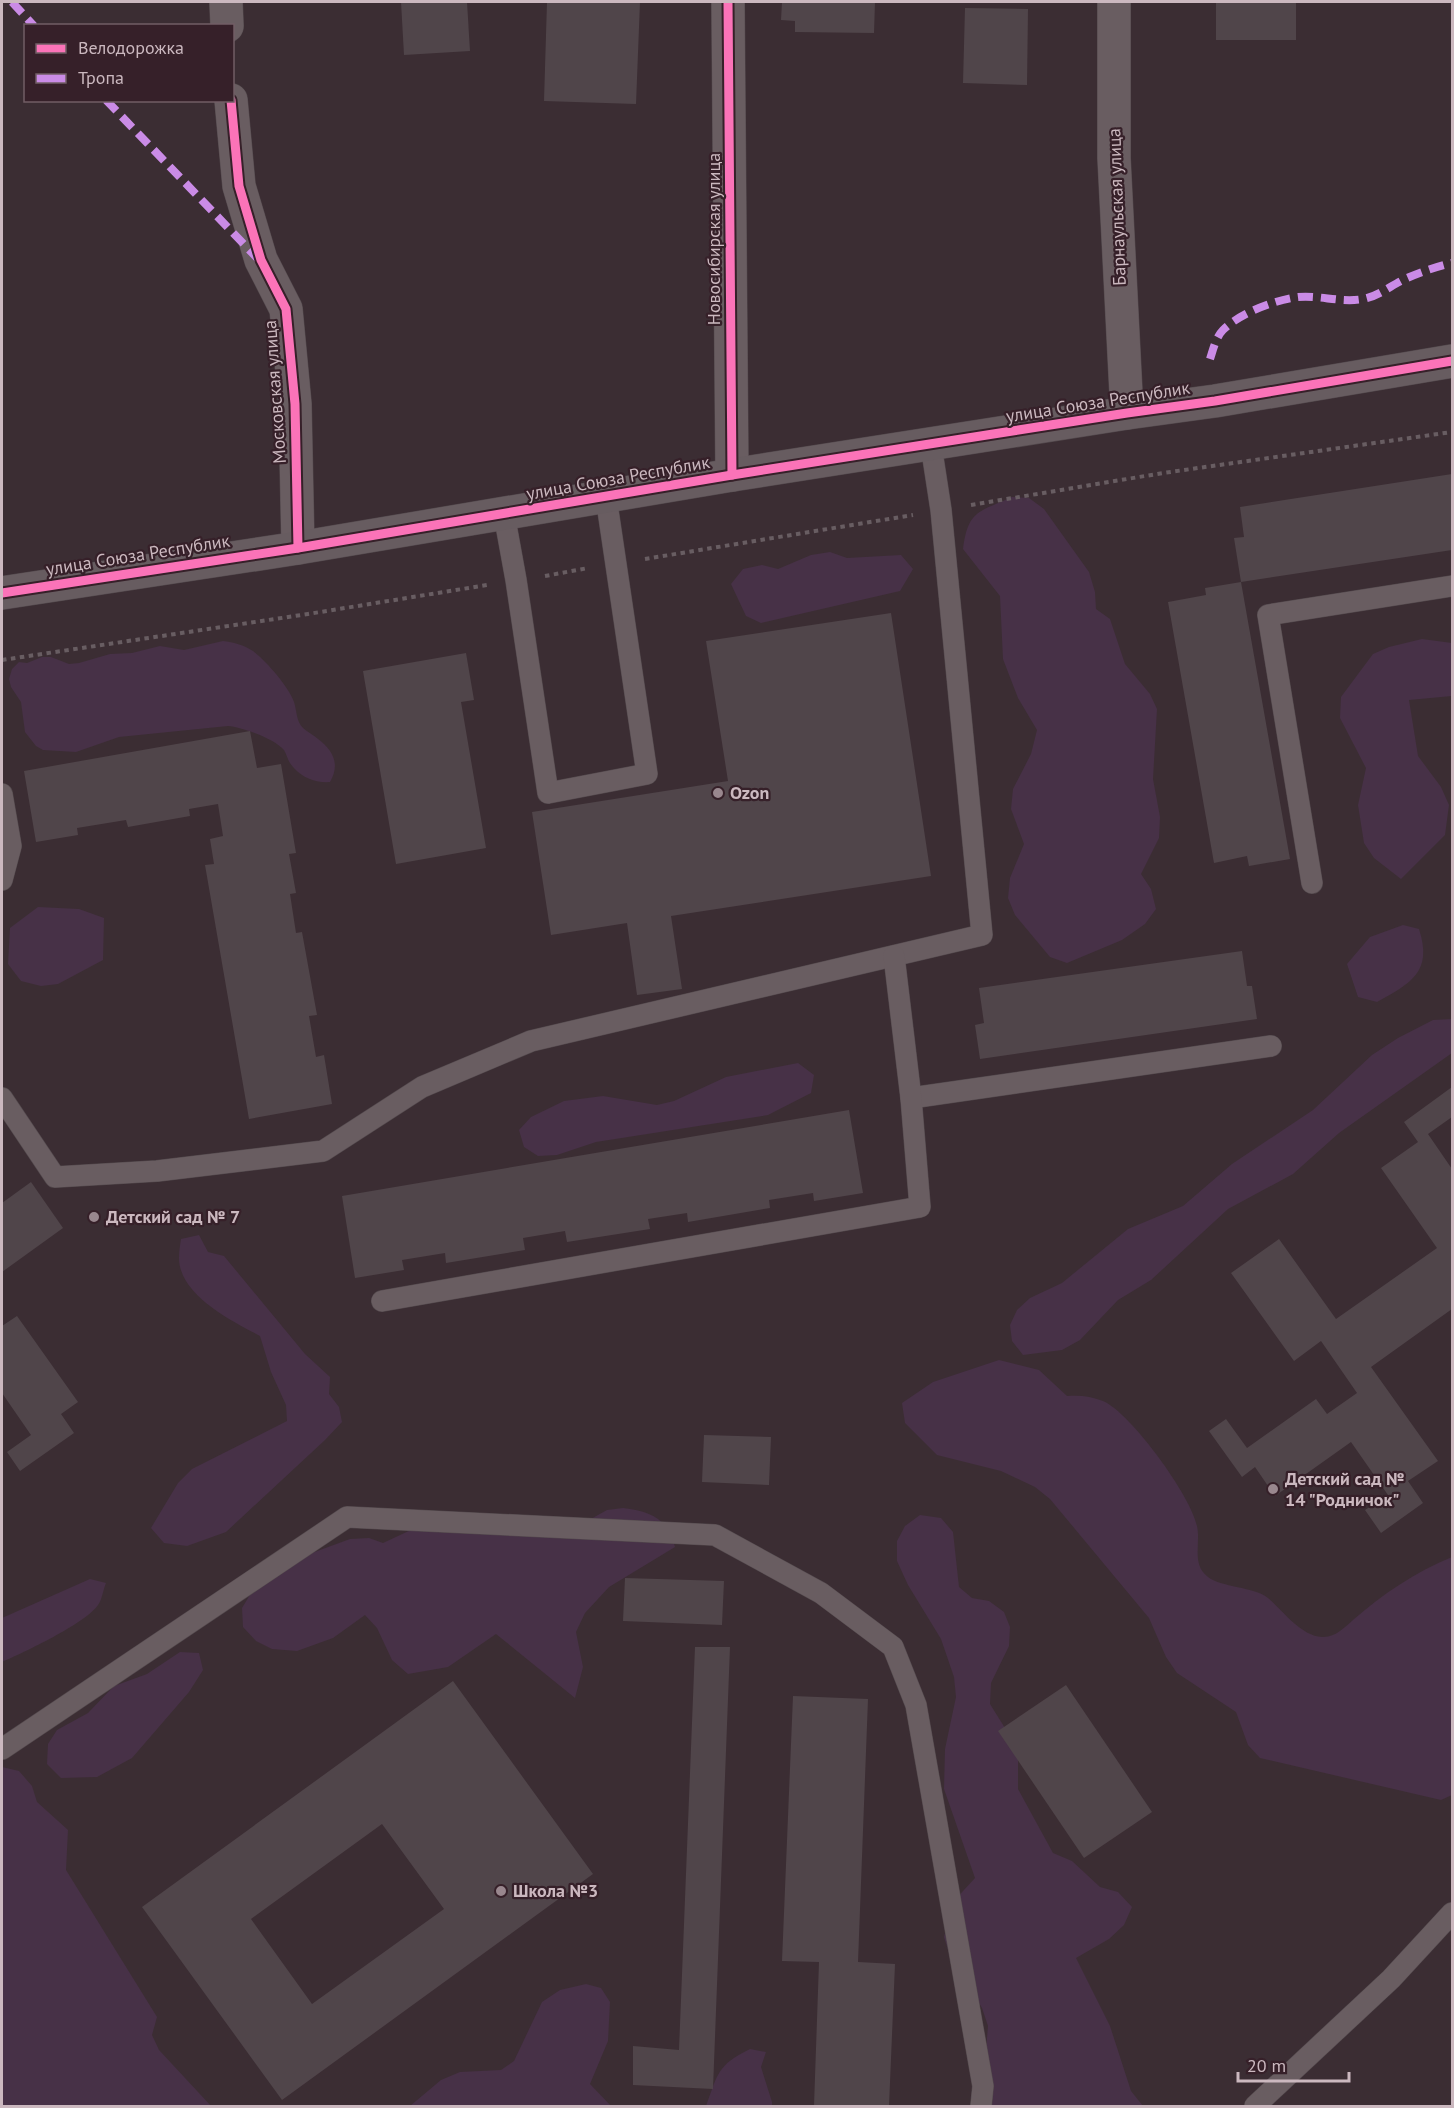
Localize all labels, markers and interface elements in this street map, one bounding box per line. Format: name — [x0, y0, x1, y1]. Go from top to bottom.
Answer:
legend — [24, 24, 234, 102]
text: Велодорожка — [78, 36, 184, 59]
text: Тропа — [78, 66, 124, 89]
street label: Барнаульская улица — [1102, 128, 1131, 286]
street label: Новосибирская улица — [702, 153, 725, 325]
street label: Московская улица — [258, 319, 291, 465]
street label: улица Союза Республик — [1004, 376, 1192, 427]
street label: улица Союза Республик — [524, 450, 712, 505]
street label: улица Союза Республик — [44, 529, 232, 580]
place label: Ozon — [730, 781, 769, 804]
marker: Ozon — [711, 786, 725, 800]
place label: Детский сад № 7 — [106, 1205, 240, 1228]
marker: Детский сад № 7 — [87, 1210, 101, 1224]
place label: Детский сад № 14 "Родничок" — [1285, 1467, 1404, 1511]
marker: Детский сад № 14 "Родничок" — [1266, 1482, 1280, 1496]
place label: Школа №3 — [513, 1879, 598, 1902]
marker: Школа №3 — [494, 1884, 508, 1898]
scale bar — [1238, 2045, 1349, 2083]
text: 20 m — [1247, 2054, 1286, 2077]

